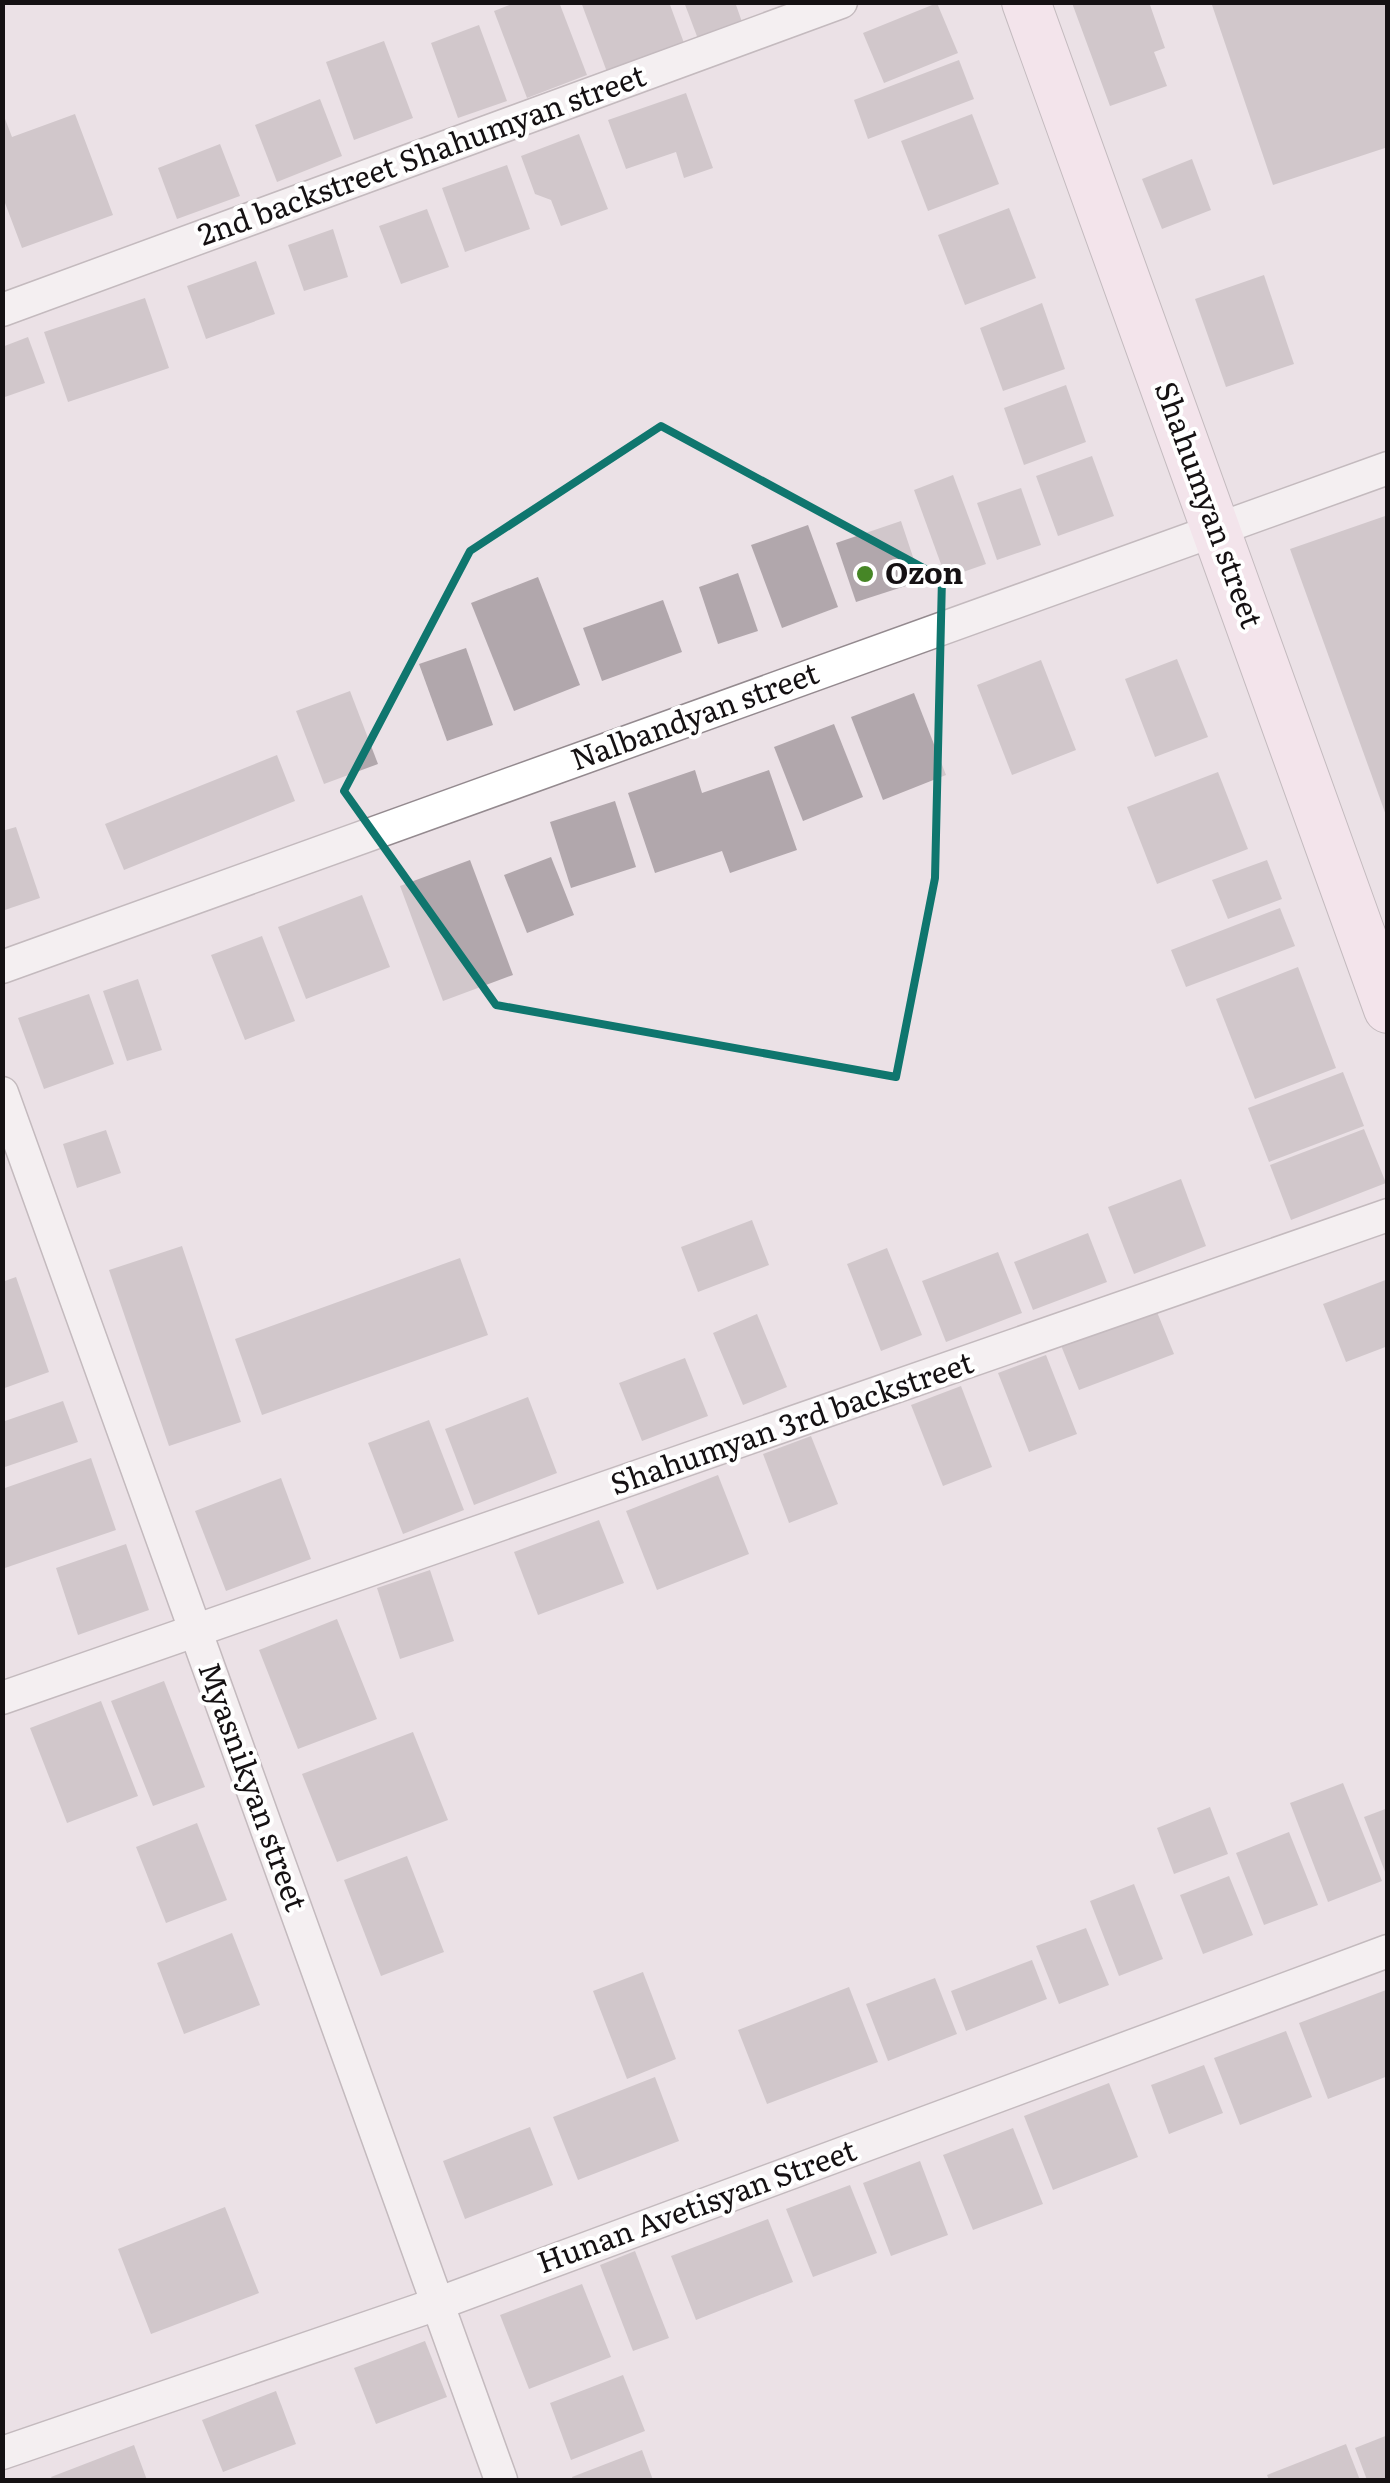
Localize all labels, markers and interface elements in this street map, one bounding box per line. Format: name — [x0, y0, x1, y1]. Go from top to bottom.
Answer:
street label: 2nd backstreet Shahumyan street — [191, 52, 651, 255]
street label: Shahumyan street — [1146, 374, 1276, 633]
place label: Ozon — [885, 549, 963, 593]
marker: Ozon — [854, 563, 876, 585]
street label: Nalbandyan street — [564, 649, 824, 779]
street label: Shahumyan 3rd backstreet — [604, 1338, 978, 1504]
street label: Myasnikyan street — [189, 1655, 320, 1917]
street label: Hunan Avetisyan Street — [530, 2126, 862, 2282]

